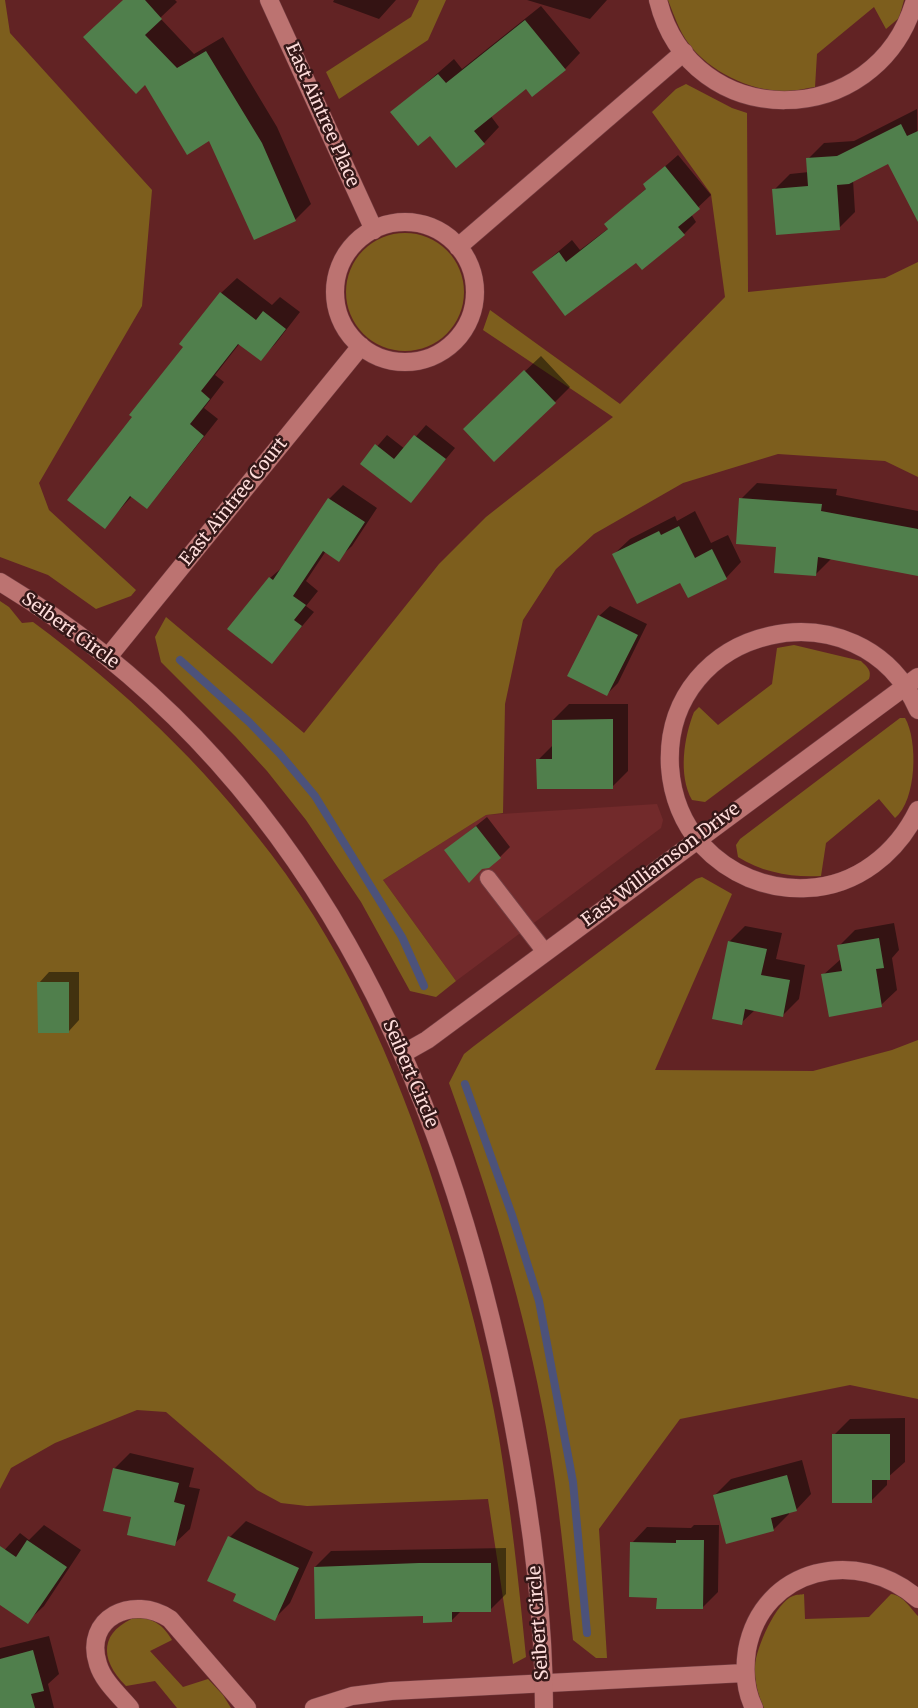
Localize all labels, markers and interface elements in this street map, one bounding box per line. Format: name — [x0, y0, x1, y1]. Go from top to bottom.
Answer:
street label: East Aintree Place — [281, 40, 363, 190]
street label: East Aintree Court — [176, 434, 292, 570]
street label: Seibert Circle — [17, 588, 123, 674]
street label: East Williamson Drive — [578, 799, 744, 931]
street label: Seibert Circle — [378, 1017, 442, 1131]
street label: Seibert Circle — [524, 1565, 554, 1681]

